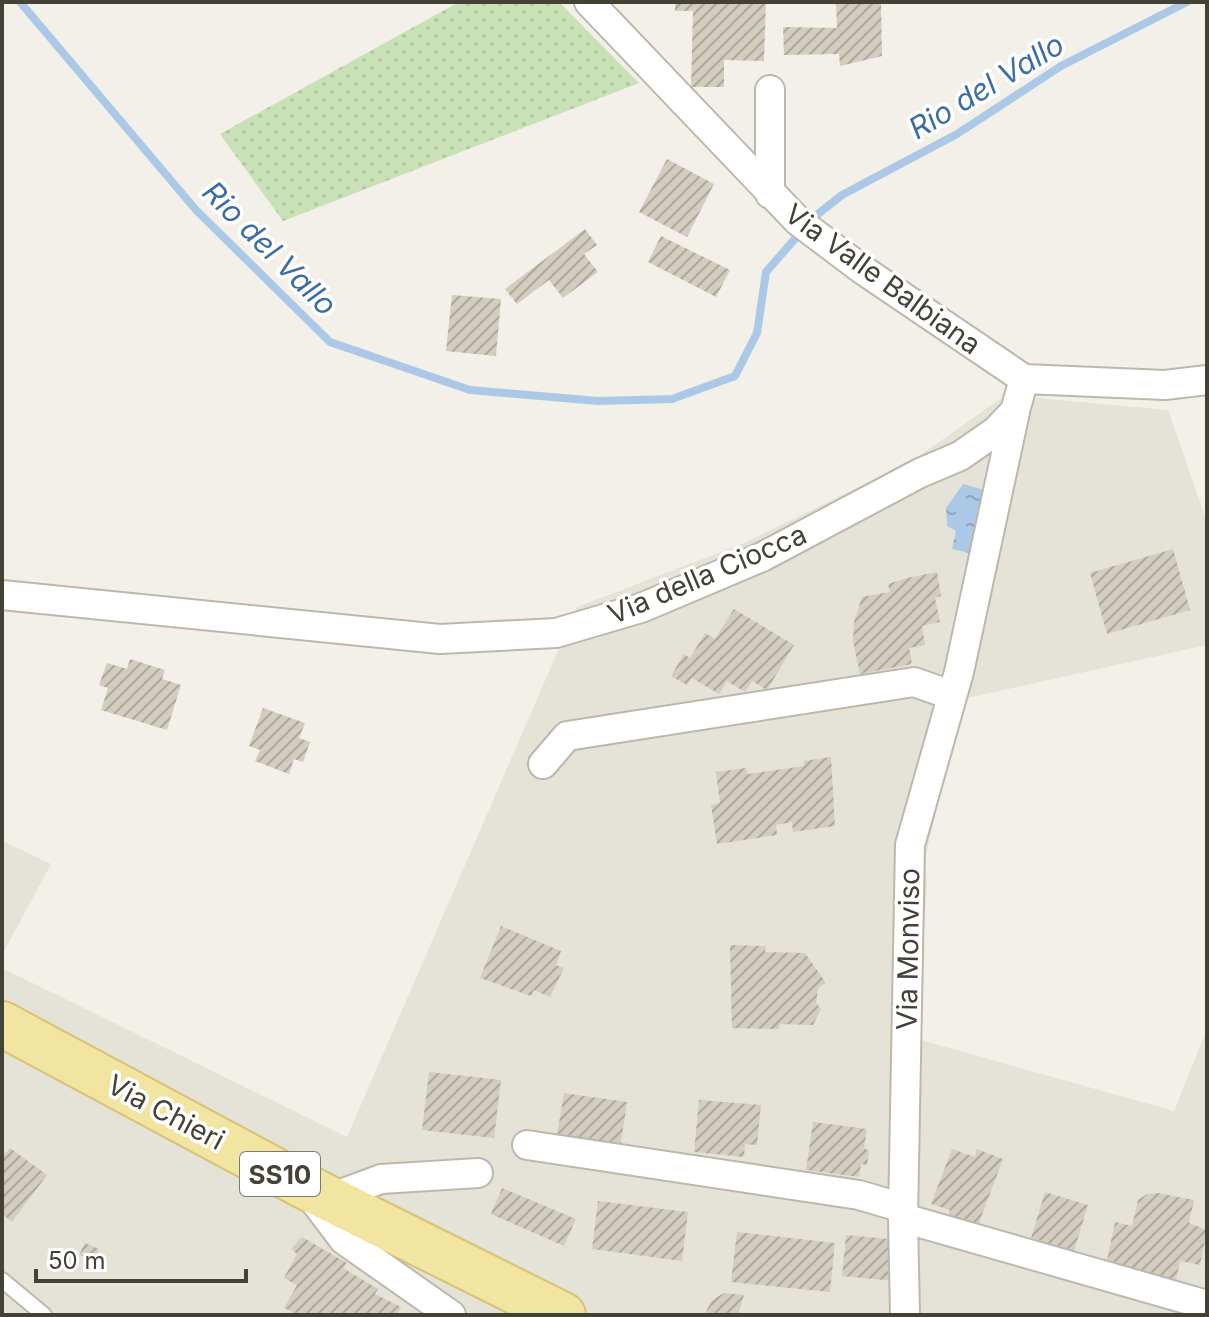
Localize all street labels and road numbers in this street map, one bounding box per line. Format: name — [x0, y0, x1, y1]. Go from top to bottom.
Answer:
street label: Via Valle Balbiana — [778, 197, 988, 361]
street label: Via della Ciocca — [603, 517, 811, 631]
street label: Via Monviso — [890, 868, 926, 1030]
street label: Via Chieri — [102, 1067, 230, 1157]
road number: SS10 — [240, 1152, 320, 1196]

